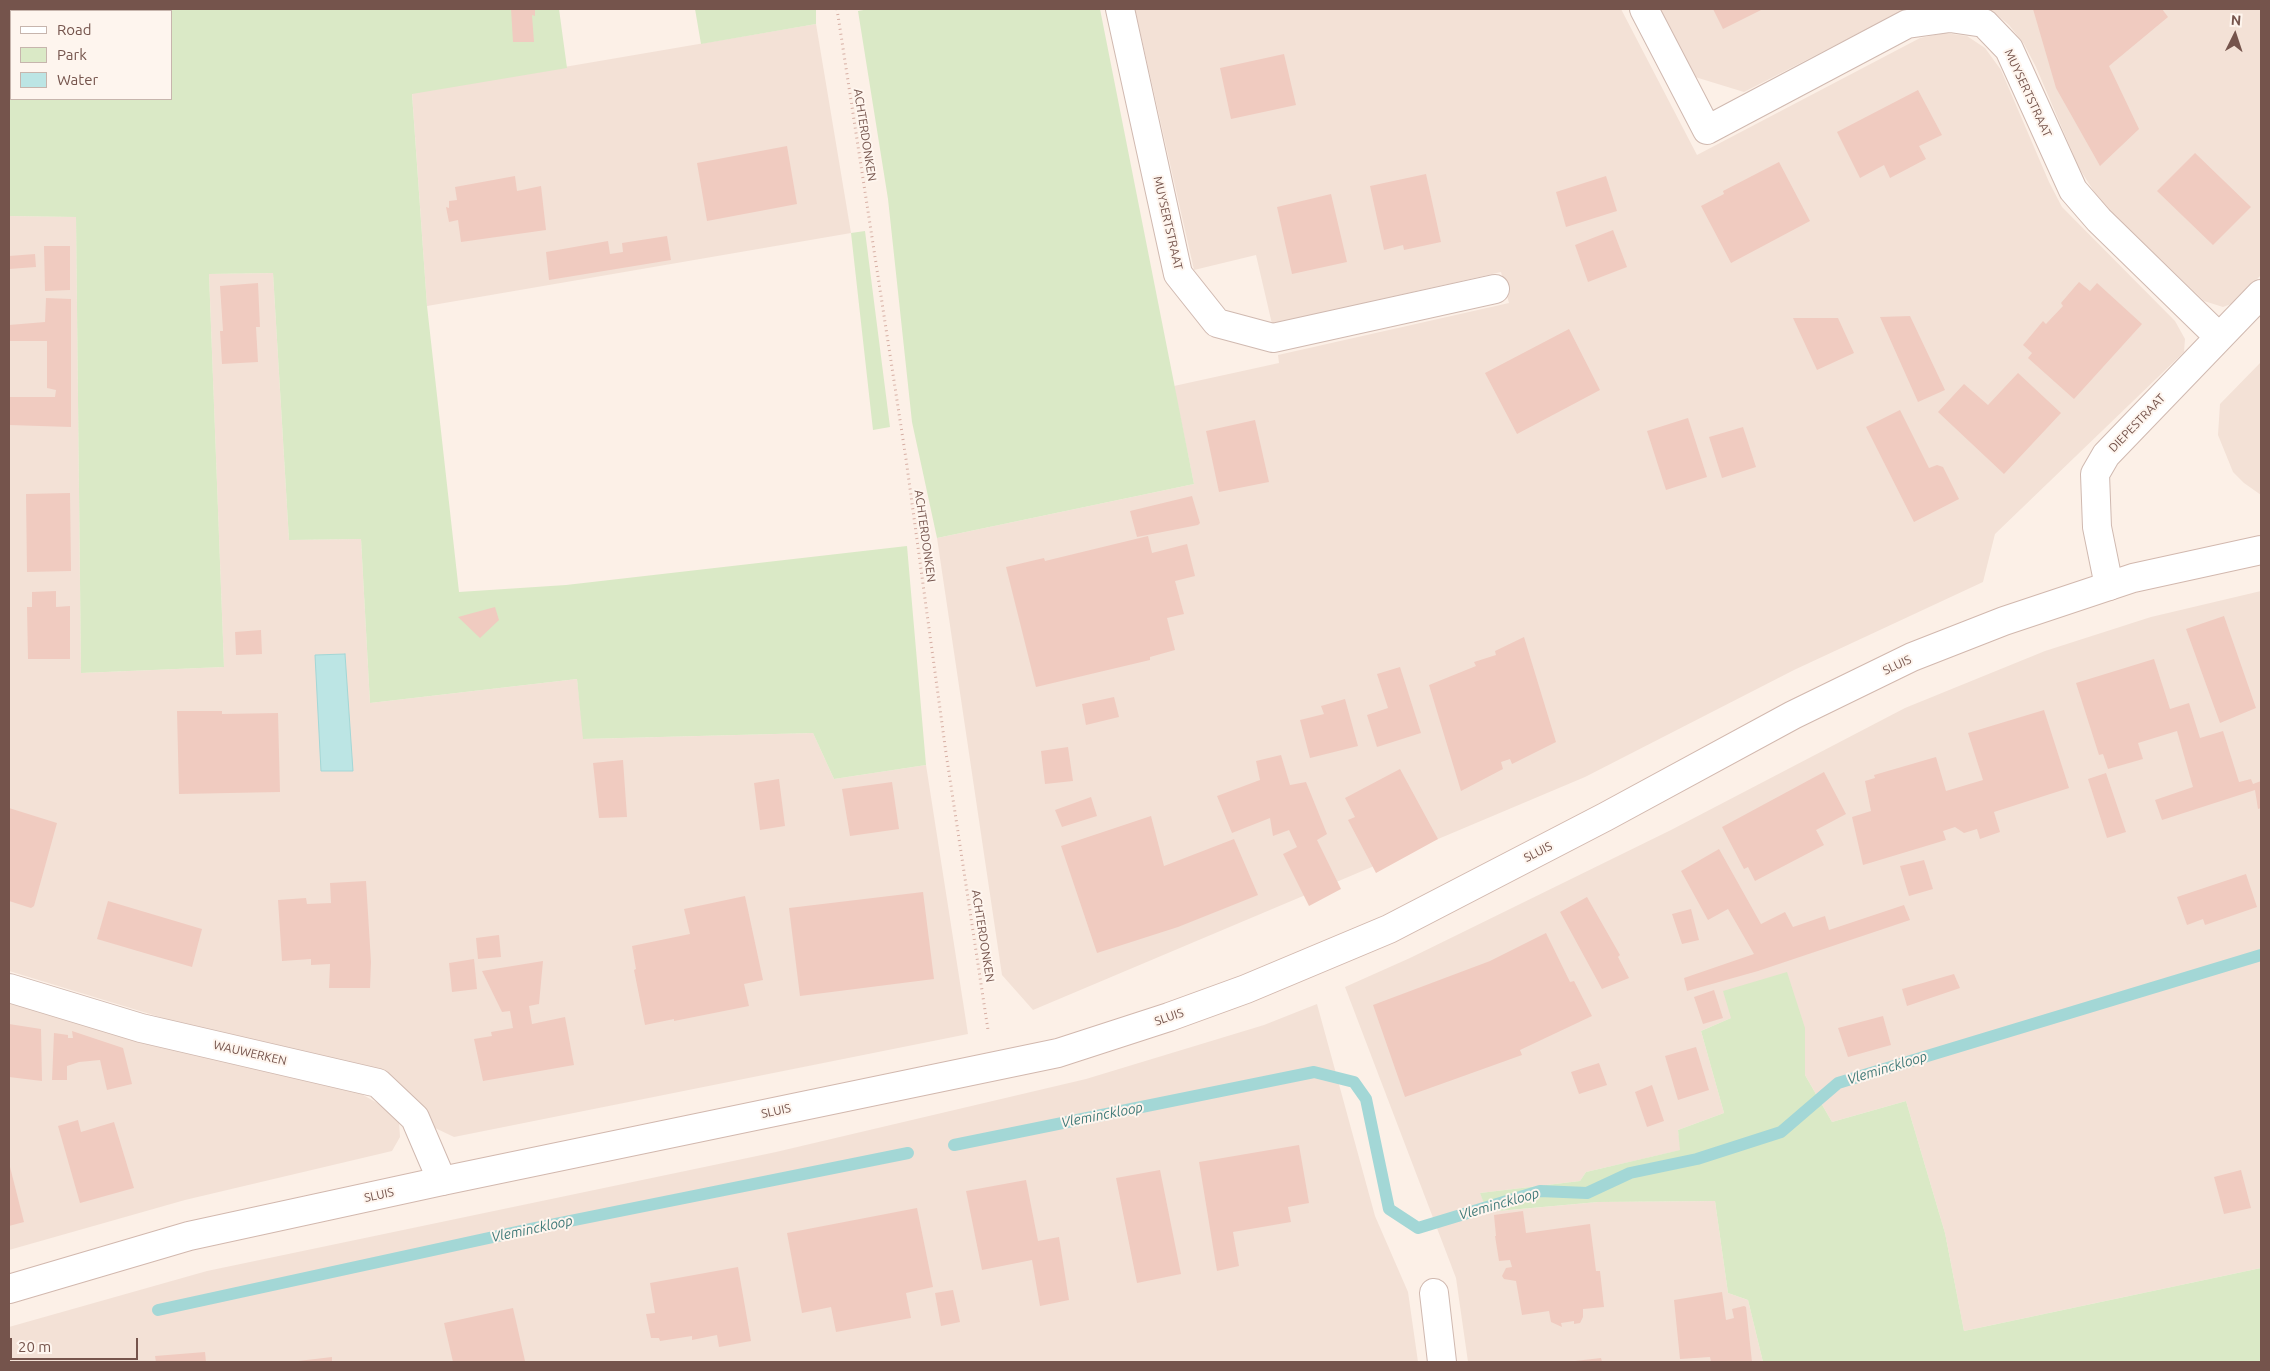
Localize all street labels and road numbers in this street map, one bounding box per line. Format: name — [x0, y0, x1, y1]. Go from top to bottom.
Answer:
street label: MUYSERTSTRAAT — [2001, 47, 2055, 139]
street label: ACHTERDONKEN — [851, 88, 879, 182]
street label: MUYSERTSTRAAT — [1150, 175, 1186, 271]
street label: DIEPESTRAAT — [2106, 391, 2168, 455]
street label: ACHTERDONKEN — [911, 489, 939, 583]
street label: SLUIS — [1880, 652, 1914, 678]
street label: SLUIS — [1521, 839, 1555, 865]
street label: ACHTERDONKEN — [969, 889, 997, 983]
street label: SLUIS — [1153, 1005, 1185, 1029]
street label: WAUWERKEN — [212, 1038, 288, 1068]
street label: SLUIS — [760, 1101, 792, 1121]
street label: SLUIS — [363, 1185, 395, 1205]

